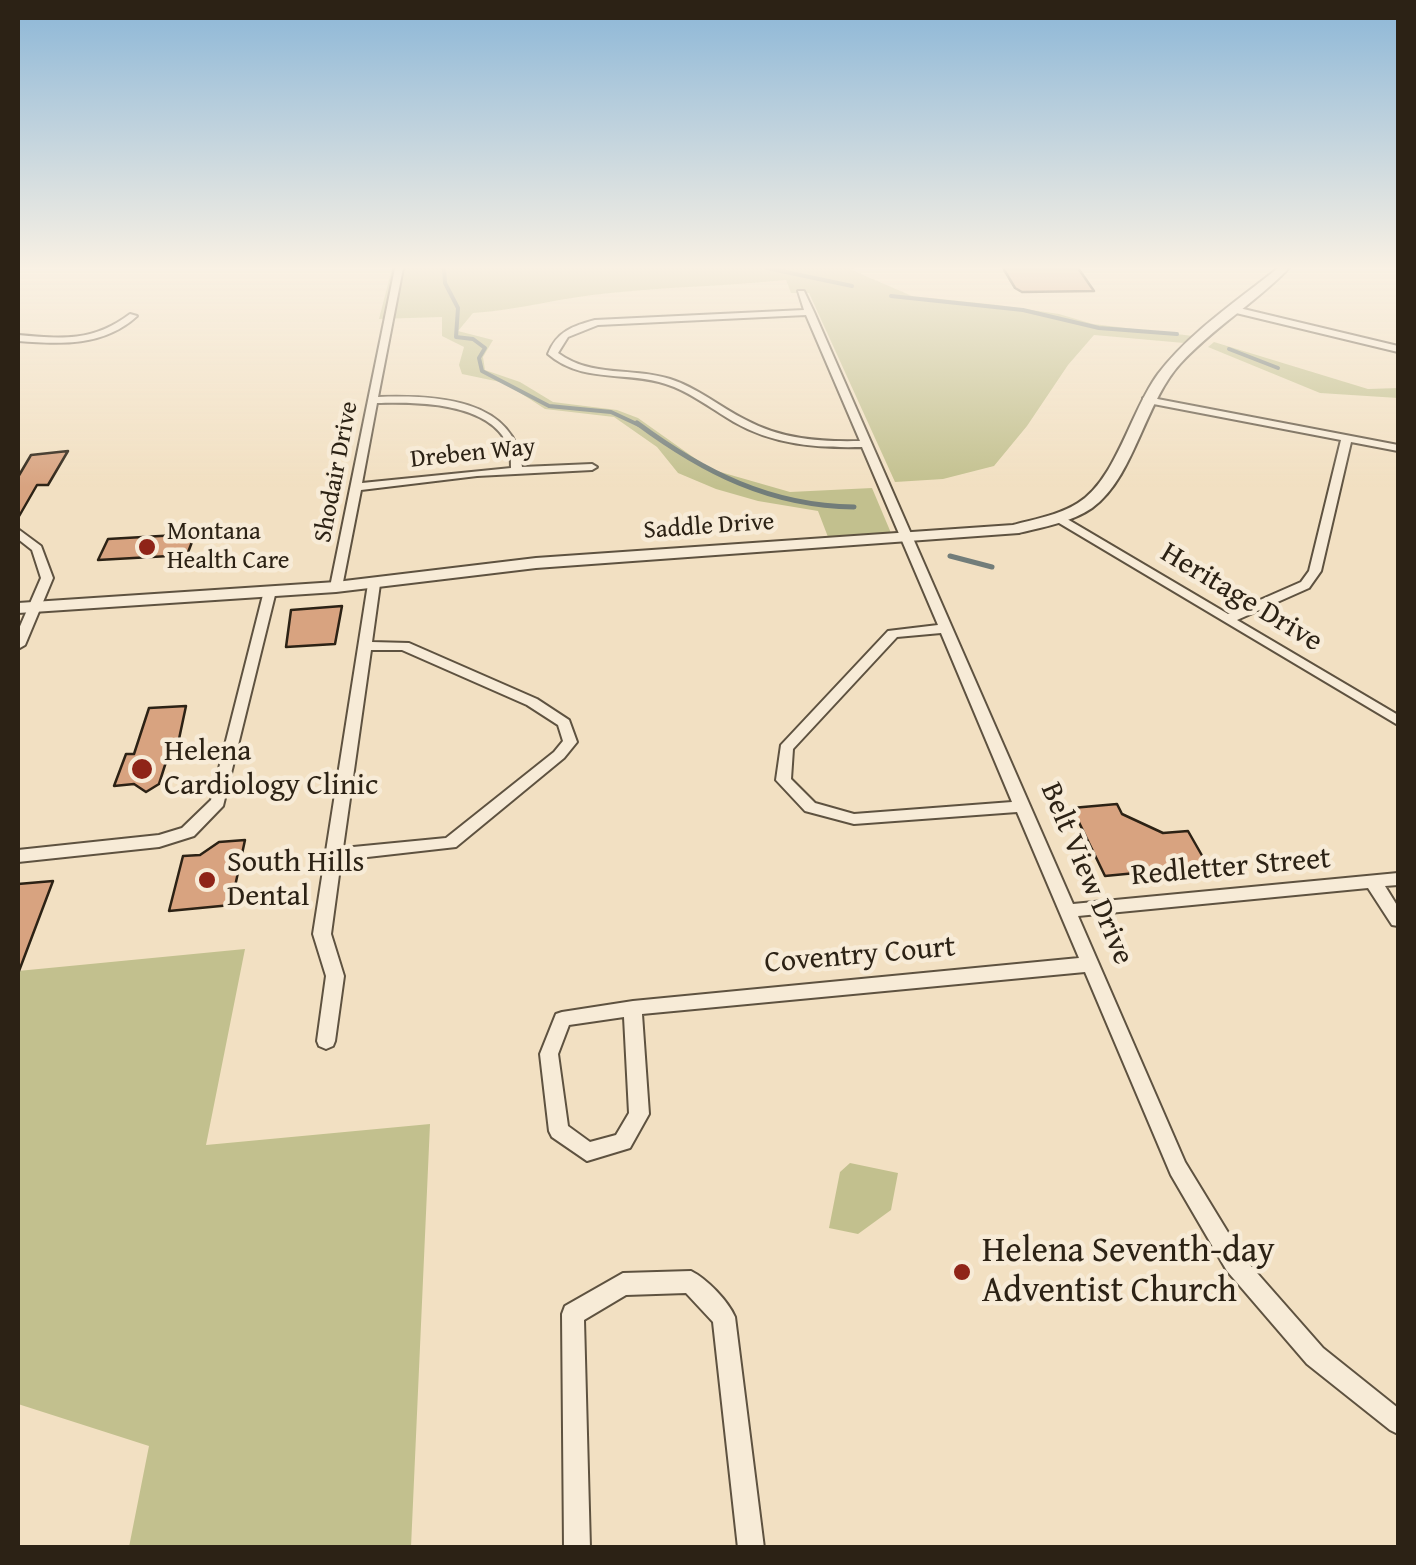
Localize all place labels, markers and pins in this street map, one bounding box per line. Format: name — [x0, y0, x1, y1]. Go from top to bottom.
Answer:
place label: Montana Health Care — [167, 518, 290, 577]
marker: Montana Health Care — [136, 536, 158, 558]
place label: Helena Cardiology Clinic — [164, 734, 378, 804]
marker: Helena Cardiology Clinic — [129, 756, 155, 782]
place label: South Hills Dental — [227, 845, 364, 916]
marker: South Hills Dental — [196, 869, 218, 891]
place label: Helena Seventh-day Adventist Church — [982, 1231, 1275, 1313]
marker: Helena Seventh-day Adventist Church — [951, 1261, 973, 1283]

